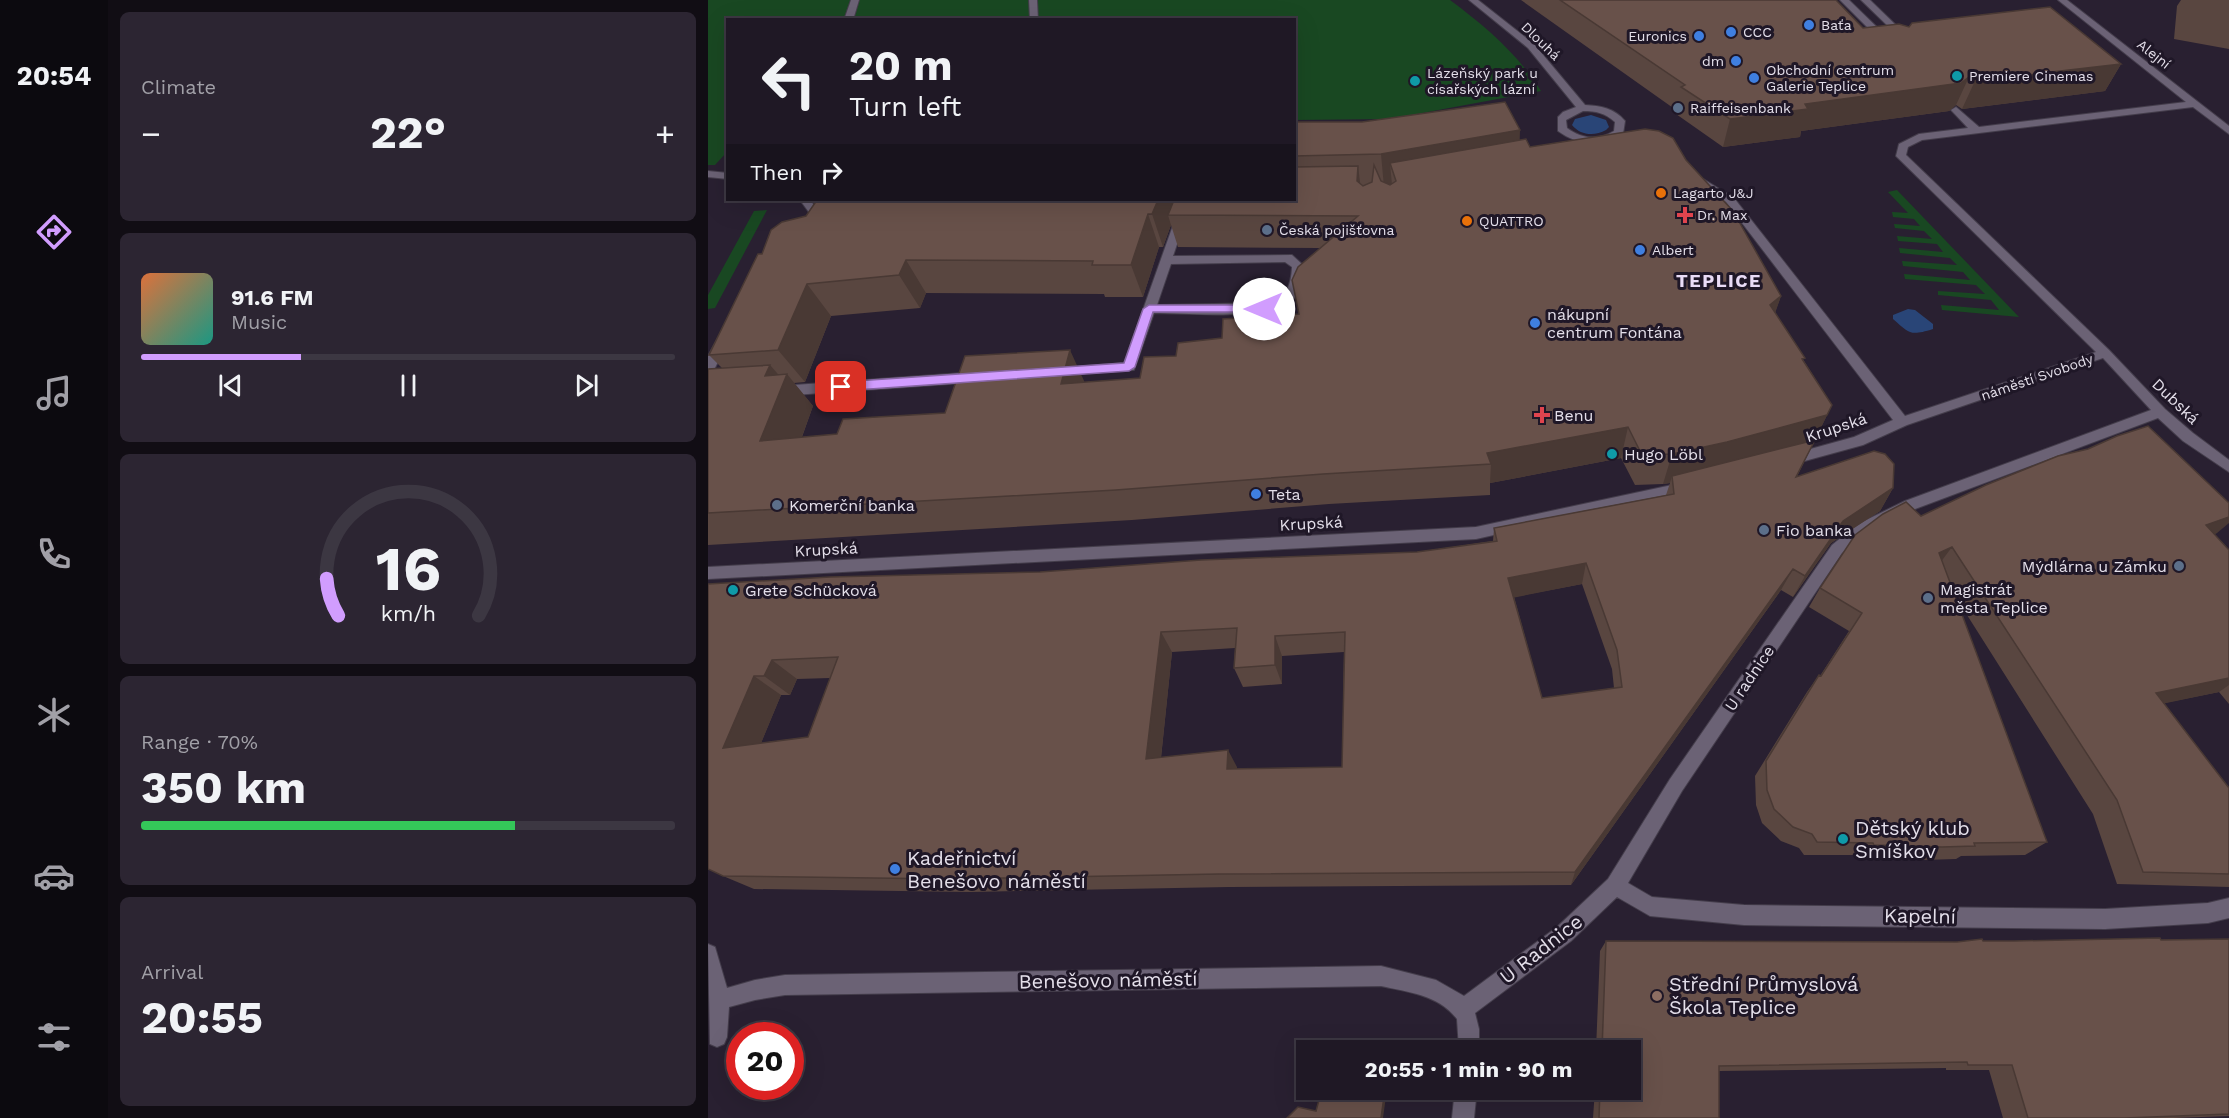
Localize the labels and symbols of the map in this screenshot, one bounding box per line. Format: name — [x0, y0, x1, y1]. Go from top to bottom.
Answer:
place label: Baťa — [1821, 17, 1852, 33]
marker: Baťa — [1802, 18, 1816, 32]
street label: Dlouhá — [1518, 19, 1564, 63]
place label: CCC — [1743, 24, 1772, 40]
marker: CCC — [1724, 25, 1738, 39]
place label: Euronics — [1628, 28, 1687, 44]
marker: Euronics — [1692, 29, 1706, 43]
street label: Alejní — [2134, 36, 2174, 72]
place label: dm — [1702, 53, 1724, 69]
marker: dm — [1729, 54, 1743, 68]
place label: Obchodní centrum Galerie Teplice — [1766, 62, 1894, 94]
place label: Lázeňský park u císařských lázní — [1427, 65, 1538, 97]
place label: Premiere Cinemas — [1969, 68, 2093, 84]
marker: Premiere Cinemas — [1950, 69, 1964, 83]
marker: Obchodní centrum Galerie Teplice — [1747, 71, 1761, 85]
marker: Lázeňský park u císařských lázní — [1408, 74, 1422, 88]
place label: Raiffeisenbank — [1690, 100, 1791, 116]
marker: Raiffeisenbank — [1671, 101, 1685, 115]
place label: Lagarto J&J — [1673, 185, 1754, 201]
marker: Lagarto J&J — [1654, 186, 1668, 200]
place label: Dr. Max — [1697, 207, 1747, 223]
marker: Dr. Max — [1678, 208, 1692, 222]
place label: QUATTRO — [1479, 213, 1544, 229]
marker: QUATTRO — [1460, 214, 1474, 228]
place label: Česká pojišťovna — [1279, 222, 1394, 238]
marker: Česká pojišťovna — [1260, 223, 1274, 237]
place label: Albert — [1652, 242, 1694, 258]
marker: Albert — [1633, 243, 1647, 257]
district label: TEPLICE — [1676, 270, 1762, 291]
position arrow — [1232, 277, 1296, 341]
place label: nákupní centrum Fontána — [1547, 305, 1682, 342]
marker: nákupní centrum Fontána — [1528, 316, 1542, 330]
street label: náměstí Svobody — [1979, 350, 2096, 404]
pin — [815, 361, 866, 412]
street label: Dubská — [2148, 374, 2203, 428]
place label: Benu — [1554, 406, 1593, 425]
marker: Benu — [1535, 408, 1549, 422]
street label: Krupská — [1803, 409, 1869, 446]
place label: Hugo Löbl — [1624, 445, 1703, 464]
marker: Hugo Löbl — [1605, 447, 1619, 461]
place label: Teta — [1268, 485, 1301, 504]
marker: Teta — [1249, 487, 1263, 501]
place label: Komerční banka — [789, 496, 915, 515]
marker: Komerční banka — [770, 498, 784, 512]
street label: Krupská — [1279, 512, 1343, 535]
place label: Fio banka — [1776, 521, 1852, 540]
marker: Fio banka — [1757, 523, 1771, 537]
street label: Krupská — [794, 538, 858, 561]
place label: Mýdlárna u Zámku — [2022, 557, 2167, 576]
marker: Mýdlárna u Zámku — [2172, 559, 2186, 573]
place label: Magistrát města Teplice — [1940, 580, 2048, 617]
place label: Grete Schücková — [745, 581, 877, 600]
marker: Grete Schücková — [726, 583, 740, 597]
marker: Magistrát města Teplice — [1921, 591, 1935, 605]
street label: U radnice — [1721, 642, 1778, 714]
place label: Dětský klub Smíškov — [1855, 816, 1970, 863]
marker: Dětský klub Smíškov — [1836, 832, 1850, 846]
place label: Kadeřnictví Benešovo náměstí — [907, 846, 1086, 893]
marker: Kadeřnictví Benešovo náměstí — [888, 862, 902, 876]
street label: Kapelní — [1884, 903, 1956, 929]
street label: U Radnice — [1495, 909, 1587, 989]
street label: Benešovo náměstí — [1018, 966, 1198, 994]
place label: Střední Průmyslová Škola Teplice — [1669, 972, 1858, 1019]
marker: Střední Průmyslová Škola Teplice — [1650, 989, 1664, 1003]
speed limit sign: 20 — [726, 1022, 804, 1100]

